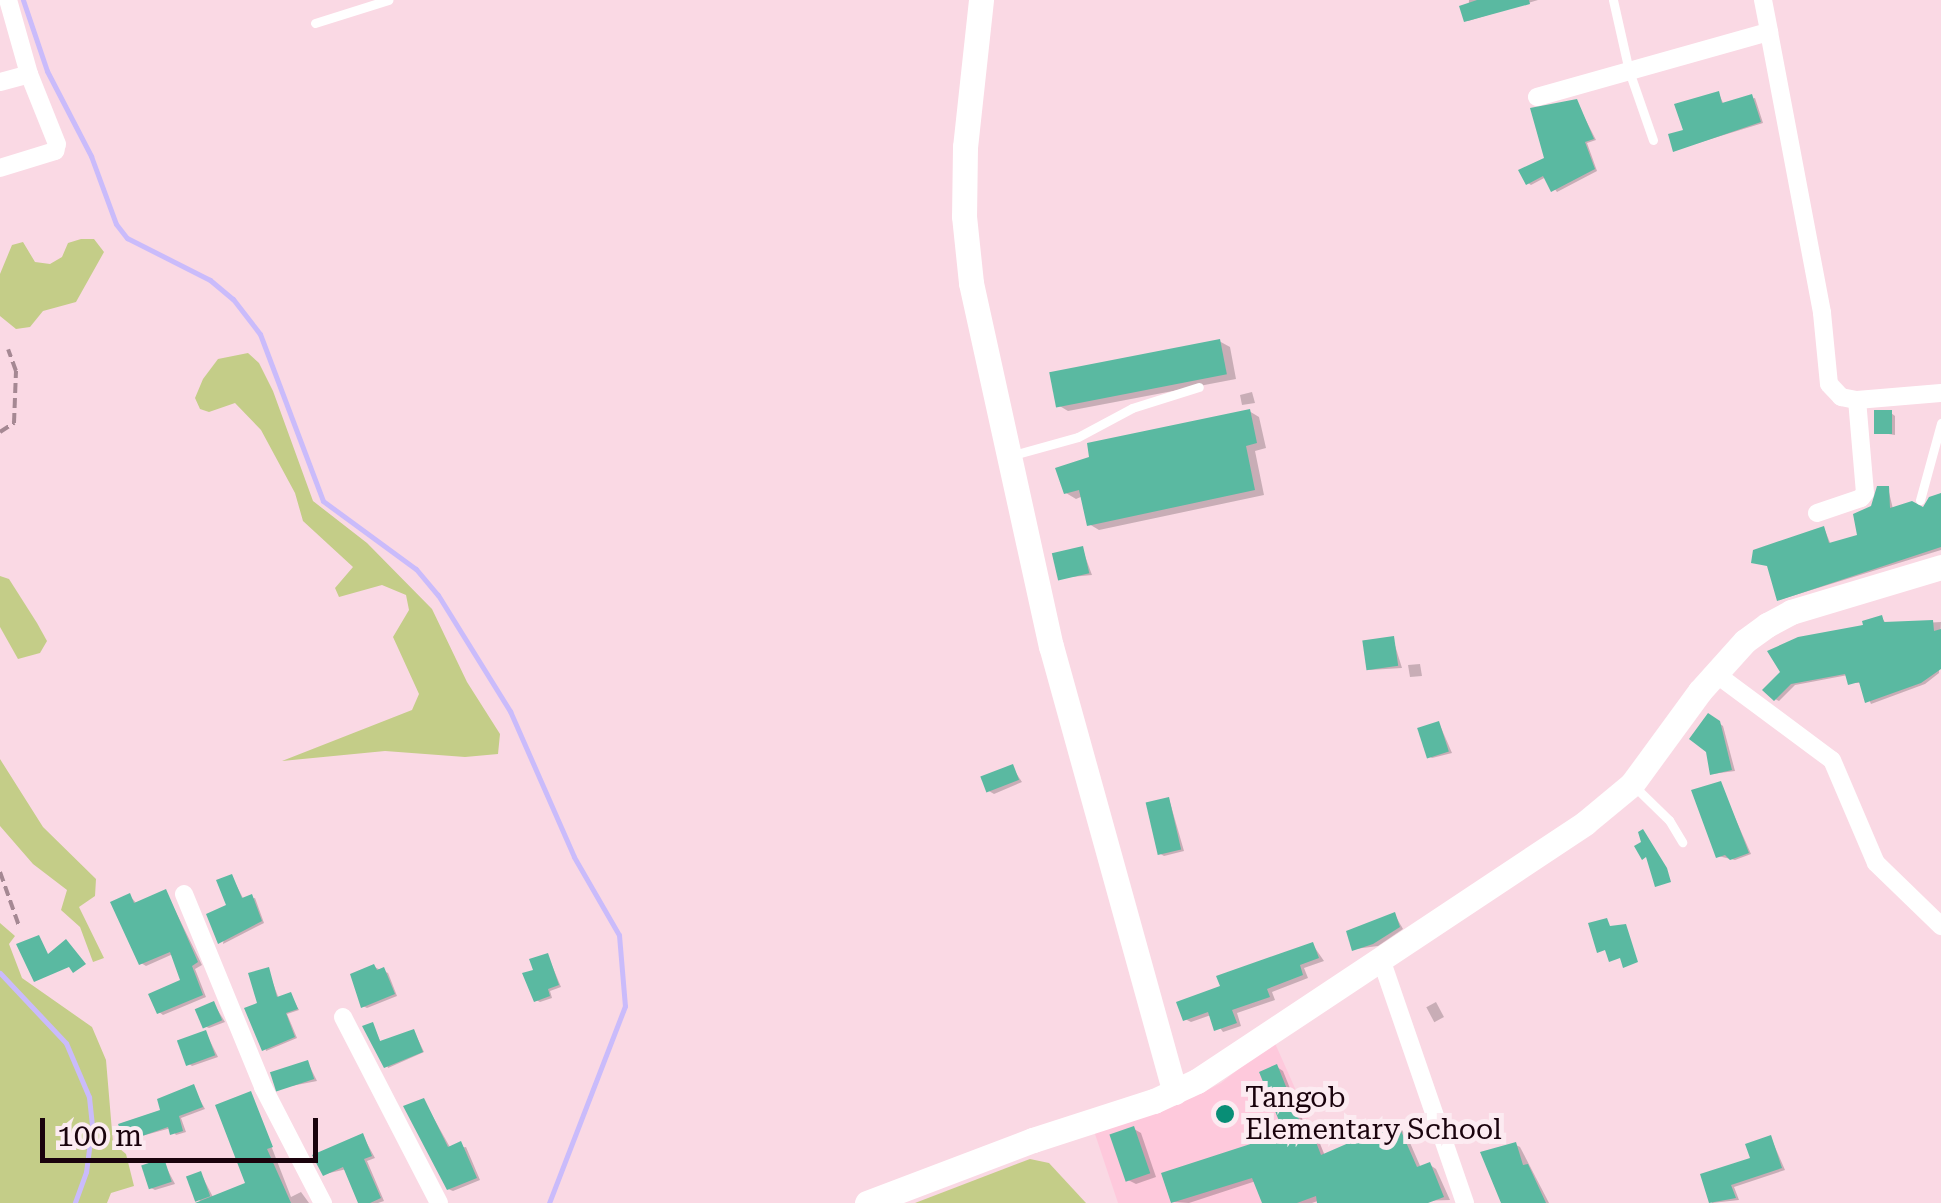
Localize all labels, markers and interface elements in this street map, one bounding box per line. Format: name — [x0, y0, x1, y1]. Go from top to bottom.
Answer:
place label: Tangob Elementary School — [1245, 1081, 1502, 1147]
scale bar — [45, 1098, 322, 1160]
marker: Tangob Elementary School — [1214, 1103, 1236, 1125]
text: 100 m — [57, 1118, 142, 1153]

